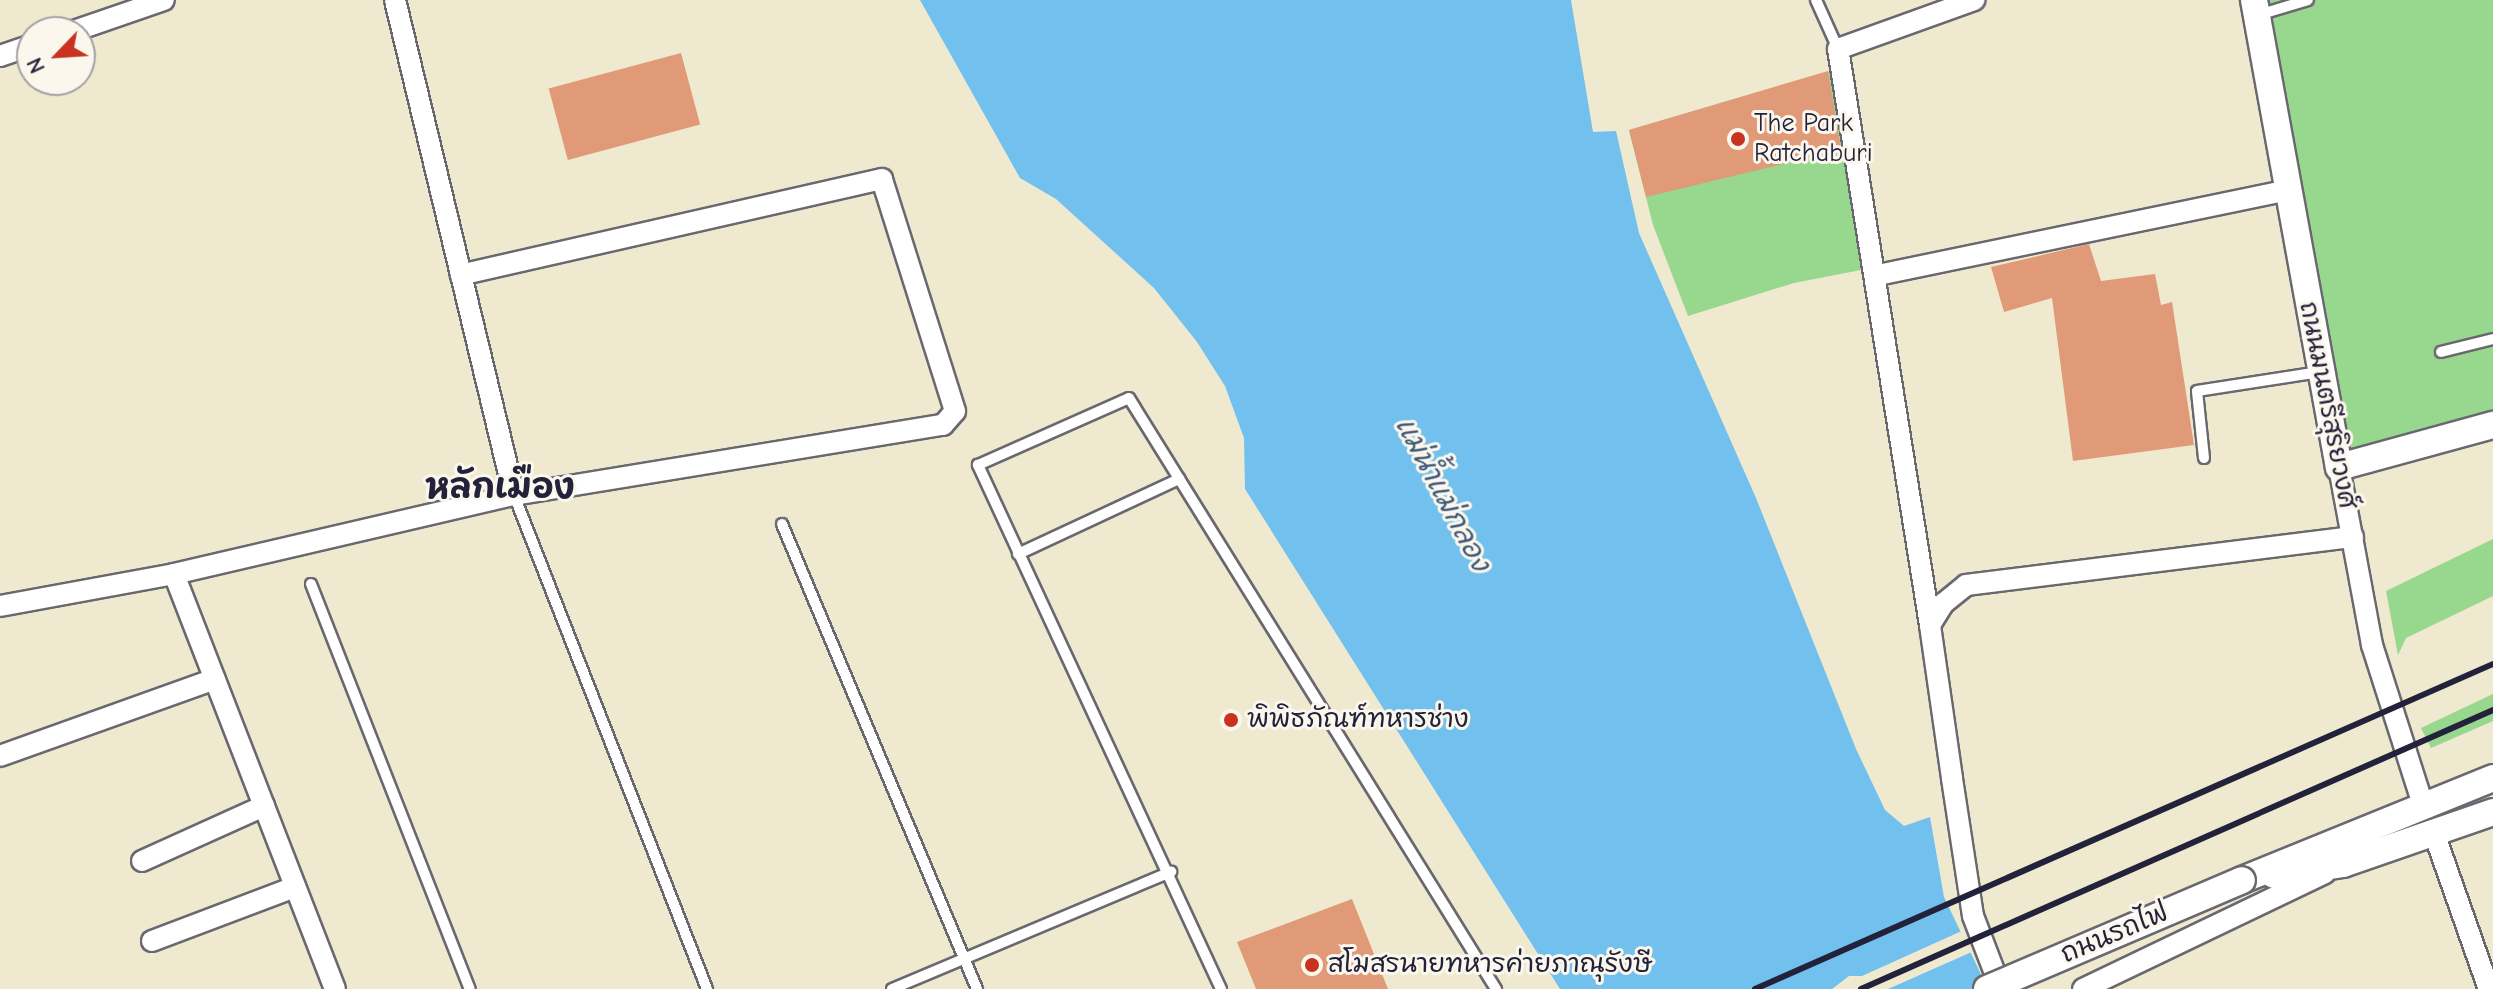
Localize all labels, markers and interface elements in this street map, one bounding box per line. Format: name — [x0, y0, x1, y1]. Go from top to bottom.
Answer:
north arrow — [16, 16, 96, 96]
text: N — [21, 53, 51, 77]
place label: The Park Ratchaburi — [1754, 108, 1873, 170]
marker: The Park Ratchaburi — [1729, 130, 1747, 148]
street label: ถนนมนตรีสุริยวงศ์ — [2292, 299, 2362, 511]
water label: แม่น้ำแม่กลอง — [1388, 411, 1498, 577]
district label: หลักเมือง — [425, 468, 575, 508]
place label: พิพิธภัณฑ์ทหารช่าง — [1247, 704, 1469, 736]
marker: พิพิธภัณฑ์ทหารช่าง — [1222, 711, 1240, 729]
street label: ถนนรถไฟ — [2056, 897, 2174, 971]
place label: สโมสรนายทหารค่ายภาณุรังษี — [1328, 949, 1652, 981]
marker: สโมสรนายทหารค่ายภาณุรังษี — [1303, 956, 1321, 974]

